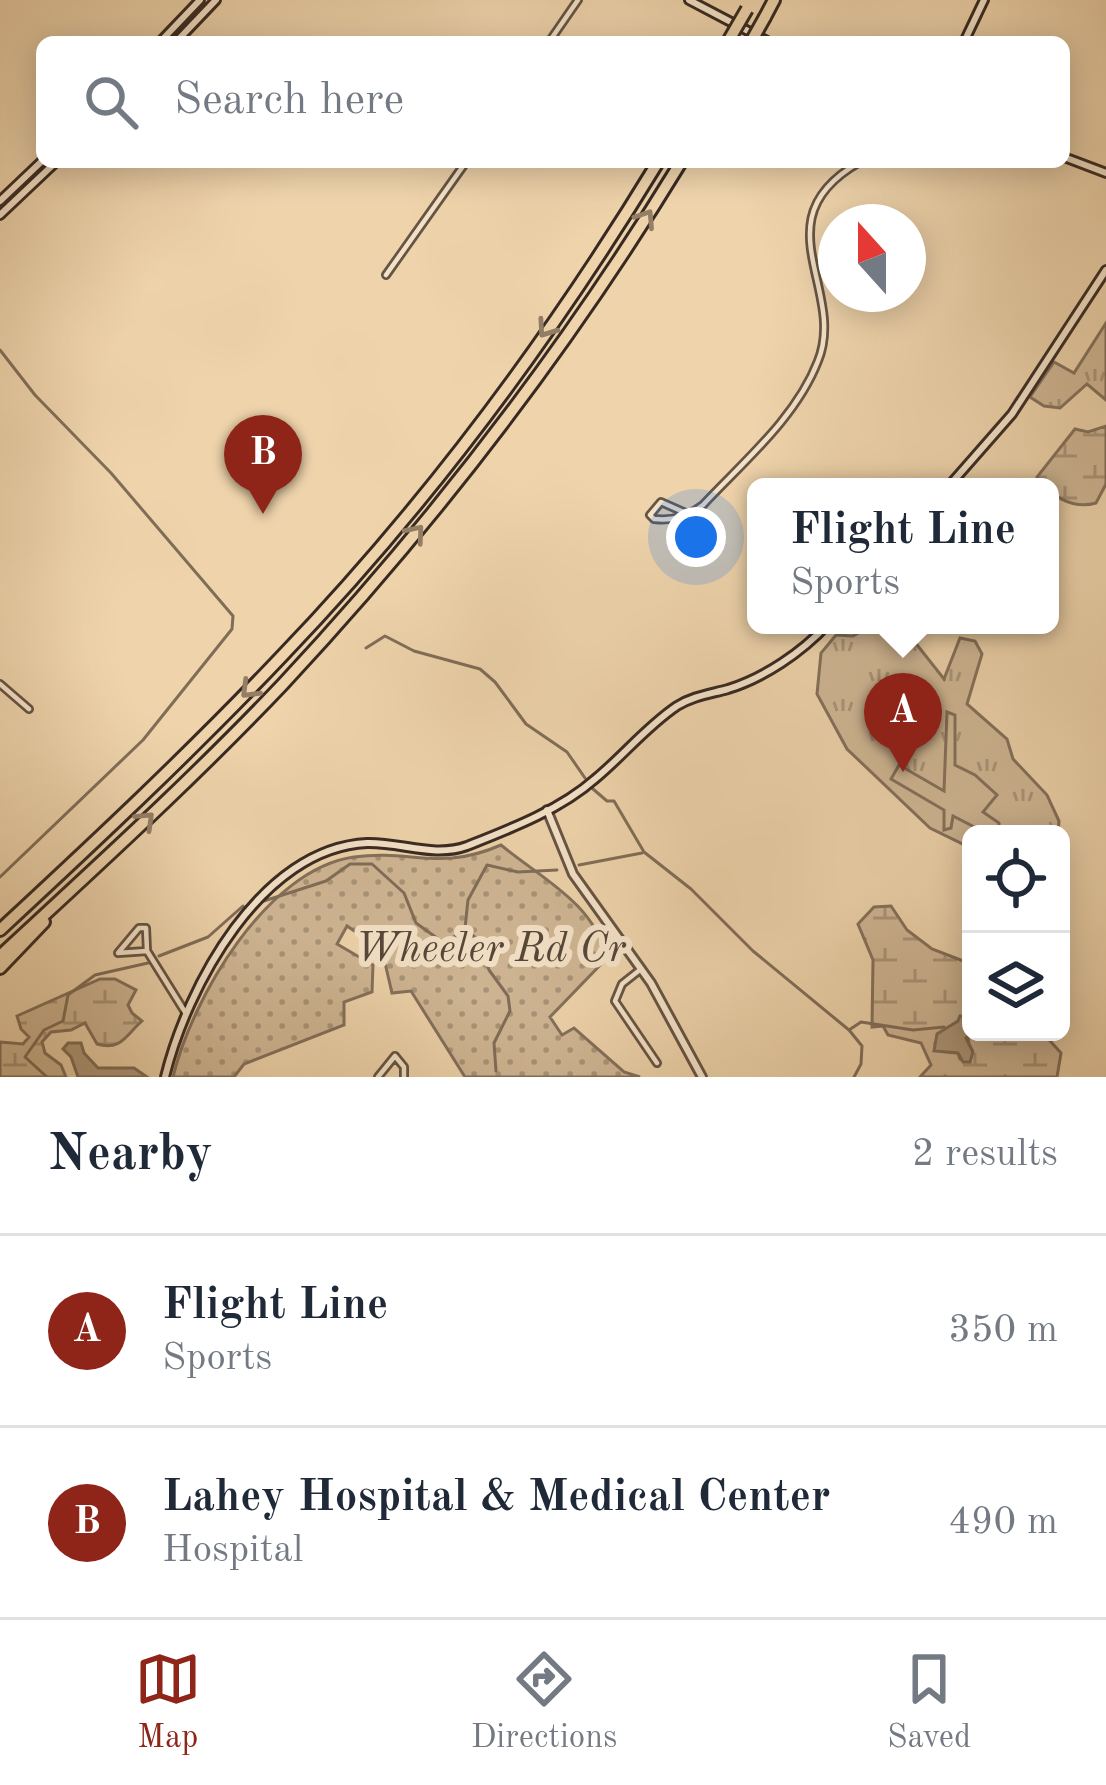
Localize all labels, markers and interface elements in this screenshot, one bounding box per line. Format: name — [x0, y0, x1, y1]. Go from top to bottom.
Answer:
search box — [36, 36, 1070, 168]
icon: search — [78, 69, 144, 135]
text: Search here — [174, 79, 404, 124]
north arrow — [818, 204, 926, 312]
one-way arrow — [631, 210, 653, 232]
one-way arrow — [538, 316, 560, 338]
pin: B — [224, 415, 302, 514]
popup — [747, 478, 1059, 634]
your location — [666, 507, 726, 567]
text: Flight Line — [790, 509, 1016, 554]
one-way arrow — [402, 525, 424, 547]
text: Sports — [790, 564, 900, 603]
pin: A — [864, 673, 942, 772]
one-way arrow — [241, 676, 263, 698]
one-way arrow — [132, 813, 154, 835]
map controls — [962, 825, 1070, 1041]
button: locate — [962, 825, 1070, 933]
park label: Wheeler Rd Cr — [355, 929, 626, 971]
button: layers — [962, 933, 1070, 1041]
text: Nearby — [48, 1130, 213, 1181]
text: 2 results — [912, 1135, 1058, 1174]
text: Flight Line — [162, 1284, 388, 1329]
text: A — [72, 1311, 102, 1350]
text: 350 m — [948, 1311, 1058, 1350]
text: Sports — [162, 1339, 272, 1378]
text: Lahey Hospital & Medical Center — [162, 1476, 831, 1521]
text: B — [73, 1503, 101, 1542]
text: 490 m — [948, 1503, 1058, 1542]
text: Hospital — [162, 1531, 303, 1570]
tab: Map — [135, 1646, 201, 1759]
tab: Directions — [471, 1646, 617, 1759]
tab: Saved — [887, 1646, 971, 1759]

